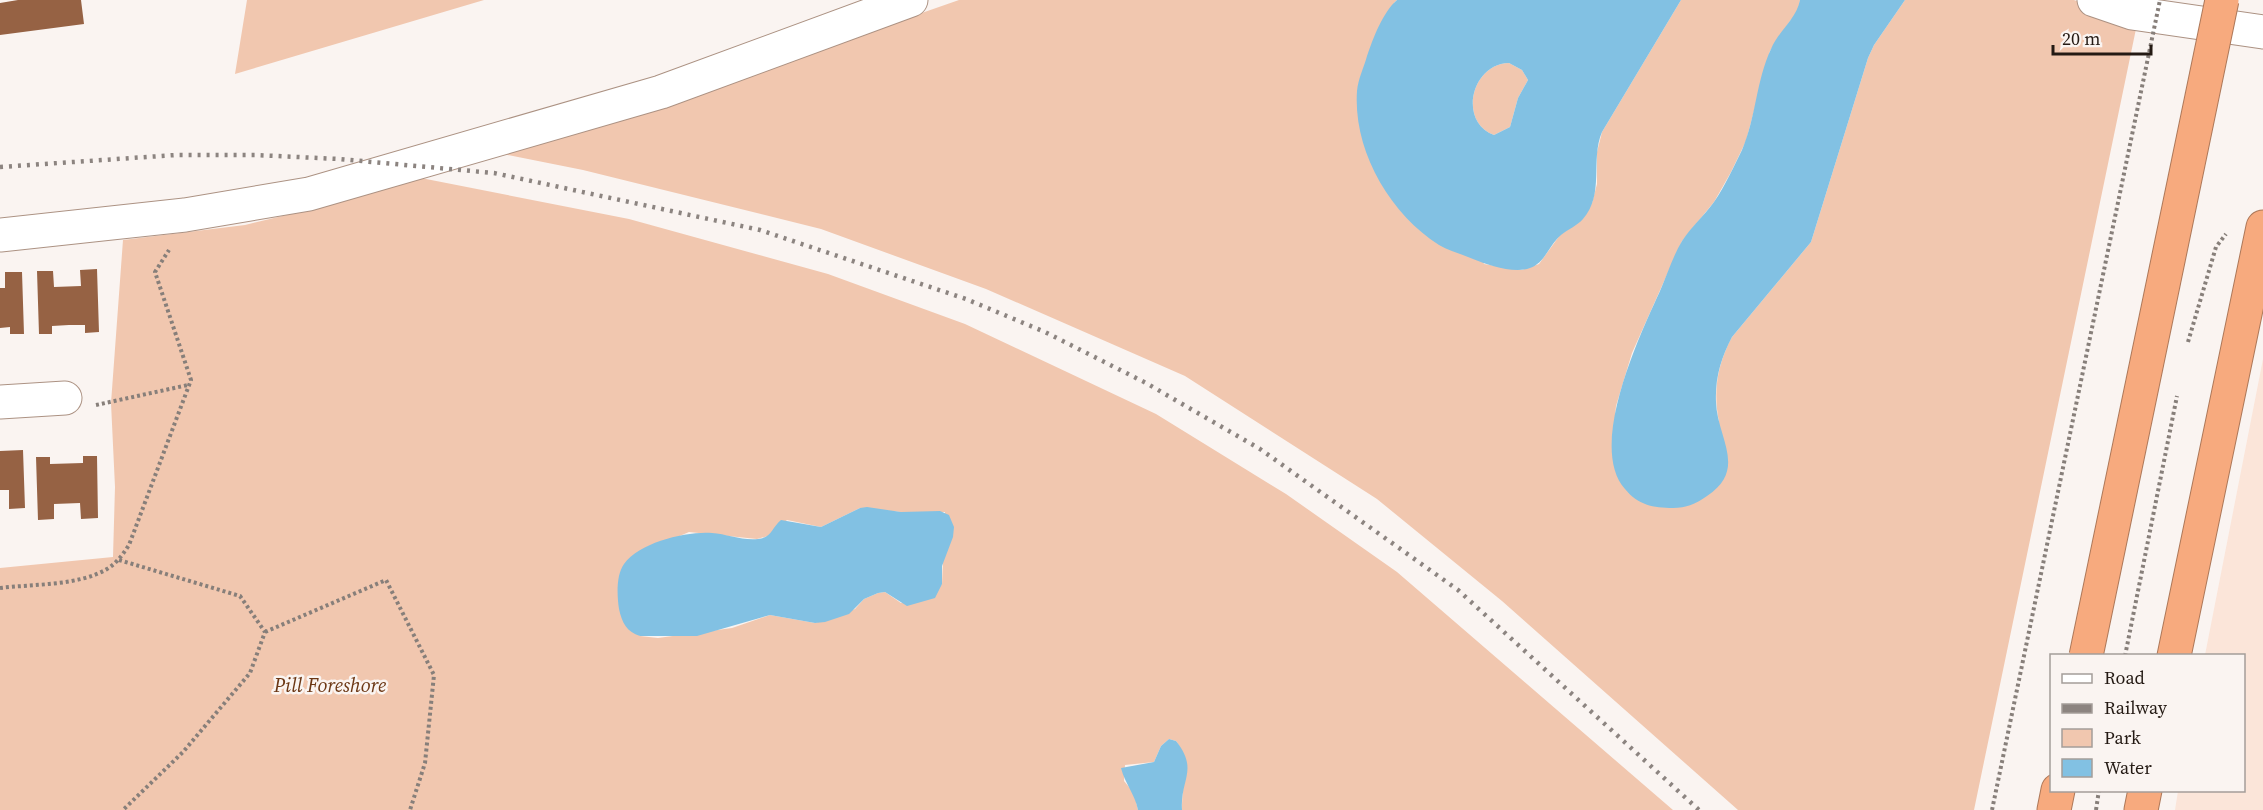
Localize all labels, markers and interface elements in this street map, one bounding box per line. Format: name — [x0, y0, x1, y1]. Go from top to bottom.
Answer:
scale bar — [2053, 18, 2150, 56]
text: 20 m — [2062, 26, 2100, 51]
legend — [2050, 654, 2245, 792]
text: Road — [2104, 665, 2145, 690]
park label: Pill Foreshore — [273, 671, 386, 699]
text: Railway — [2104, 695, 2168, 720]
text: Park — [2104, 725, 2141, 750]
text: Water — [2104, 755, 2152, 780]

